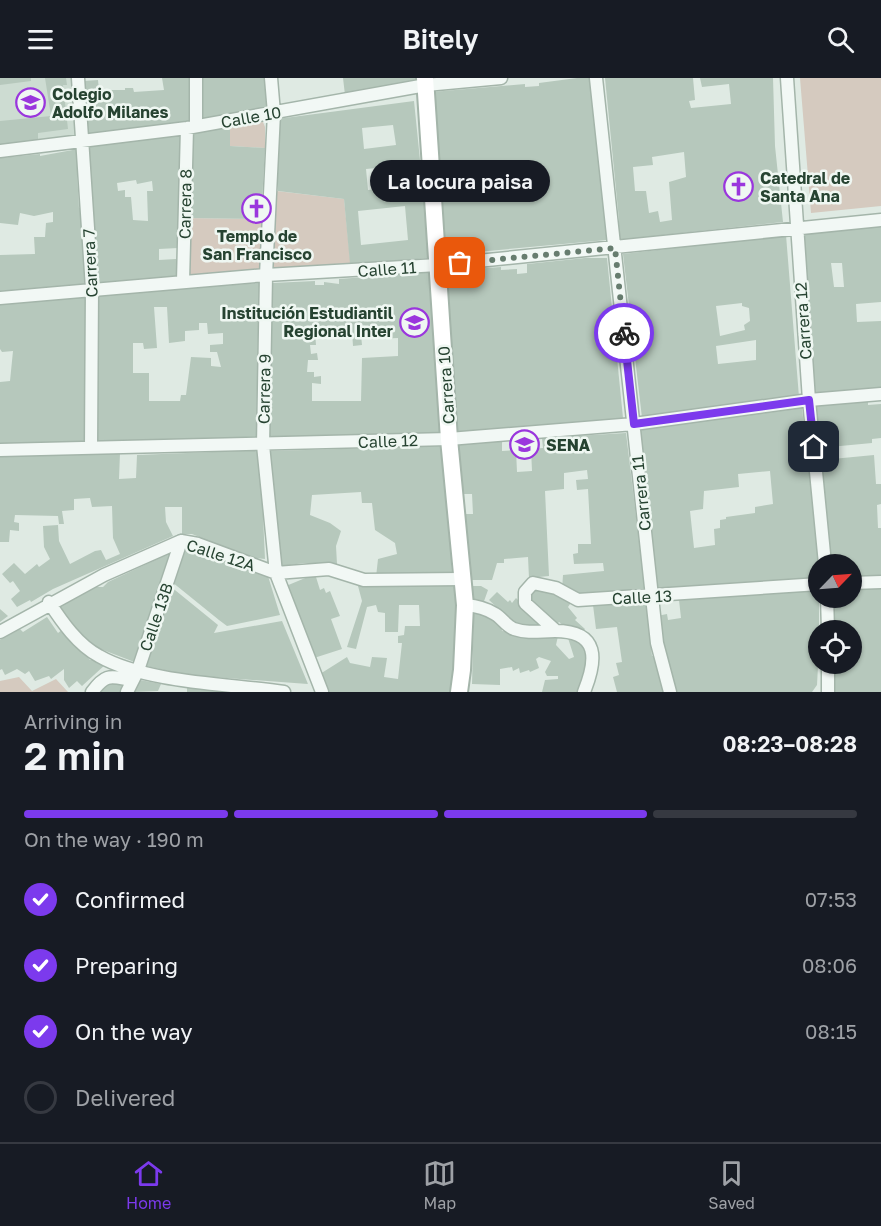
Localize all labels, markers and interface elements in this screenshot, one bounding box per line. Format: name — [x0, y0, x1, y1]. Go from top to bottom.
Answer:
icon: menu — [24, 23, 57, 56]
text: Bitely — [402, 23, 479, 55]
icon: search — [824, 23, 857, 56]
place label: Colegio Adolfo Milanes — [52, 84, 168, 122]
school or university icon: Colegio Adolfo Milanes — [15, 87, 47, 119]
street label: Calle 10 — [219, 102, 283, 132]
callout: La locura paisa — [370, 161, 550, 203]
place label: Catedral de Santa Ana — [760, 168, 850, 206]
street label: Carrera 8 — [174, 169, 196, 239]
text: La locura paisa — [387, 169, 533, 193]
church icon: Catedral de Santa Ana — [723, 171, 755, 203]
church icon: Templo de San Francisco — [241, 192, 273, 224]
place label: Templo de San Francisco — [202, 226, 312, 264]
street label: Carrera 7 — [78, 228, 102, 298]
pin — [434, 237, 485, 288]
icon: bag — [443, 246, 476, 279]
street label: Calle 11 — [357, 257, 417, 281]
street label: Carrera 12 — [790, 282, 816, 360]
place label: Institución Estudiantil Regional Inter — [221, 303, 394, 341]
courier — [594, 303, 654, 363]
school or university icon: Institución Estudiantil Regional Inter — [398, 306, 430, 338]
icon: bike — [608, 317, 641, 350]
street label: Carrera 10 — [433, 345, 459, 425]
street label: Carrera 9 — [253, 354, 275, 424]
pin — [788, 421, 839, 472]
school or university icon: SENA — [509, 429, 541, 461]
street label: Calle 12 — [358, 430, 418, 452]
icon: home — [797, 430, 830, 463]
place label: SENA — [546, 435, 591, 455]
street label: Carrera 11 — [627, 454, 655, 532]
street label: Calle 12A — [184, 535, 258, 576]
north arrow — [808, 554, 862, 608]
map controls — [808, 554, 862, 674]
street label: Calle 13B — [135, 580, 177, 654]
street label: Calle 13 — [611, 585, 673, 609]
button: locate — [808, 620, 862, 674]
text: Arriving in — [24, 709, 122, 733]
text: 08:23–08:28 — [722, 730, 857, 757]
text: 2 min — [24, 732, 125, 779]
text: On the way · 190 m — [24, 827, 204, 851]
icon: check — [24, 883, 57, 916]
text: Confirmed — [75, 886, 185, 913]
text: 07:53 — [805, 887, 857, 911]
icon: check — [24, 949, 57, 982]
text: Preparing — [75, 952, 178, 979]
text: 08:06 — [802, 953, 857, 977]
icon: check — [24, 1015, 57, 1048]
text: On the way — [75, 1018, 193, 1045]
text: 08:15 — [805, 1019, 857, 1043]
text: Delivered — [75, 1084, 175, 1111]
tab: Home — [126, 1157, 171, 1213]
tab: Map — [423, 1157, 456, 1213]
tab: Saved — [708, 1157, 755, 1213]

